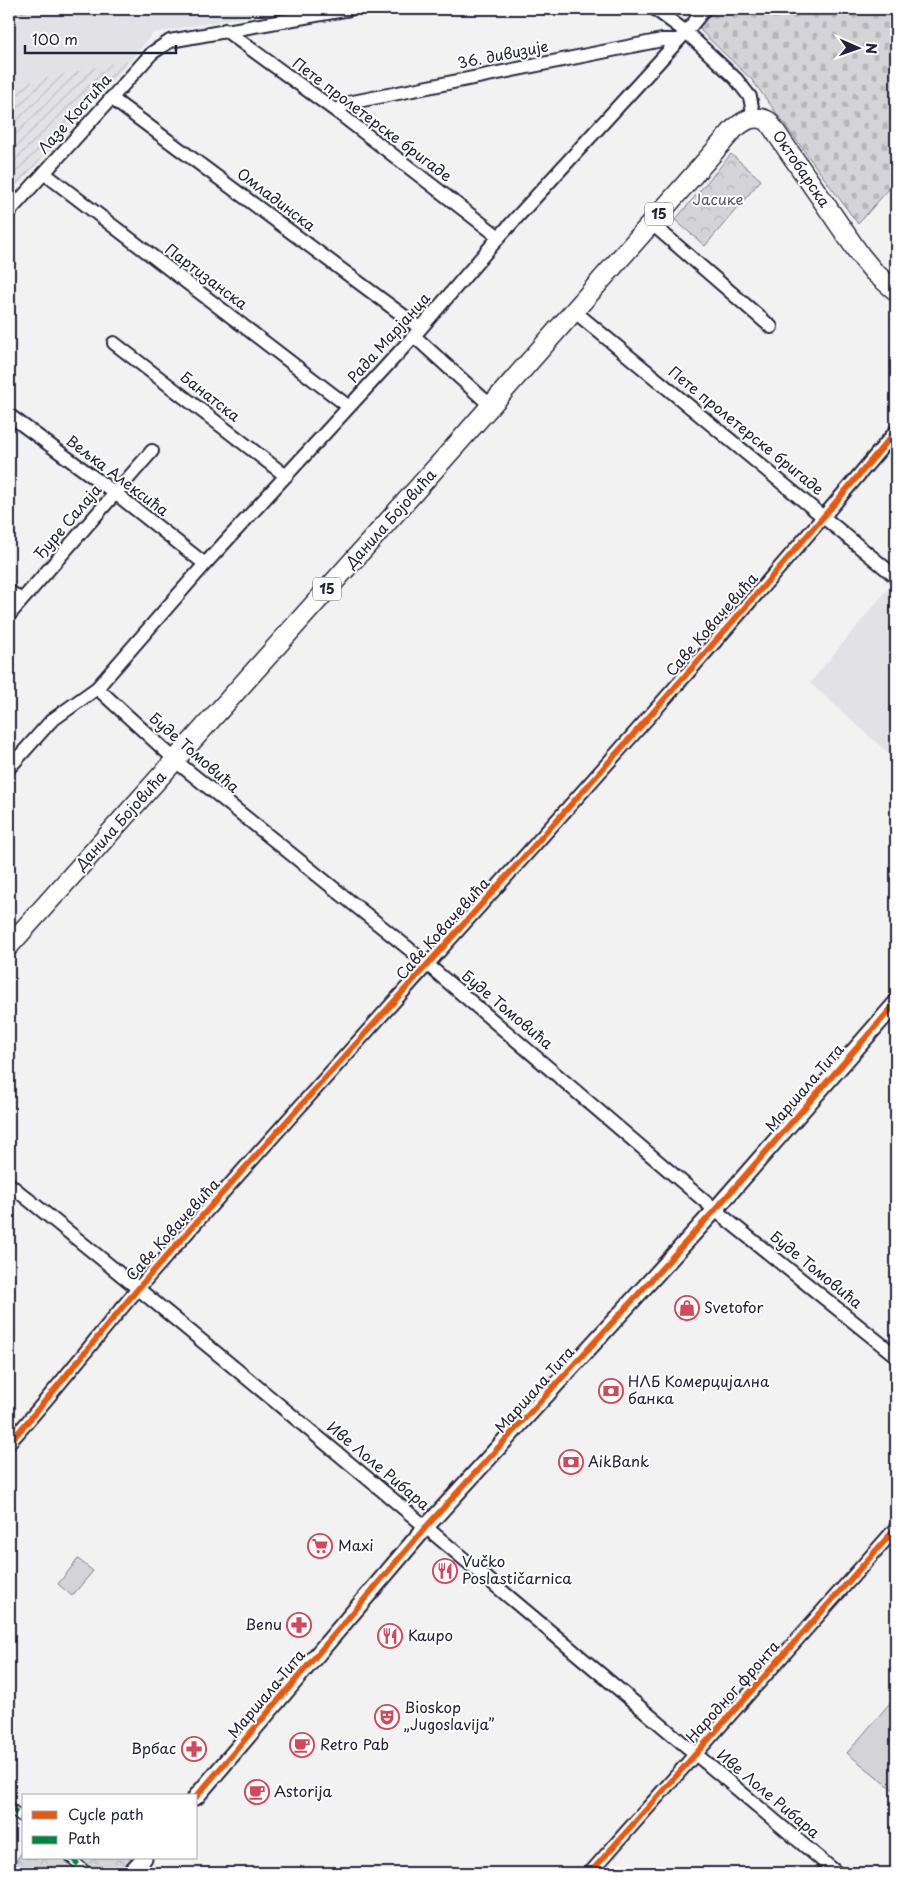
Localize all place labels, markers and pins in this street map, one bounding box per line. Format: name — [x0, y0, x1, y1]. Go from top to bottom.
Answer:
shop icon: Svetofor — [674, 1295, 700, 1321]
place label: Svetofor — [704, 1295, 764, 1318]
place label: НЛБ Комерцијална банка — [628, 1369, 770, 1409]
bank icon: НЛБ Комерцијална банка — [598, 1378, 624, 1404]
bank icon: AikBank — [558, 1449, 584, 1475]
place label: AikBank — [588, 1449, 649, 1472]
supermarket icon: Maxi — [307, 1533, 333, 1559]
place label: Maxi — [338, 1533, 374, 1556]
place label: Vučko Poslastičarnica — [462, 1549, 572, 1589]
restaurant icon: Vučko Poslastičarnica — [432, 1558, 458, 1584]
place label: Benu — [245, 1612, 282, 1635]
pharmacy icon: Benu — [286, 1612, 312, 1638]
restaurant icon: Каиро — [377, 1623, 403, 1649]
place label: Каиро — [408, 1623, 453, 1646]
place label: Bioskop „Jugoslavija” — [404, 1695, 494, 1735]
theatre icon: Bioskop „Jugoslavija” — [374, 1704, 400, 1730]
cafe icon: Retro Pab — [289, 1732, 315, 1758]
place label: Retro Pab — [320, 1732, 389, 1755]
place label: Врбас — [131, 1736, 176, 1759]
pharmacy icon: Врбас — [181, 1736, 207, 1762]
cafe icon: Astorija — [244, 1779, 270, 1805]
place label: Astorija — [274, 1779, 332, 1802]

